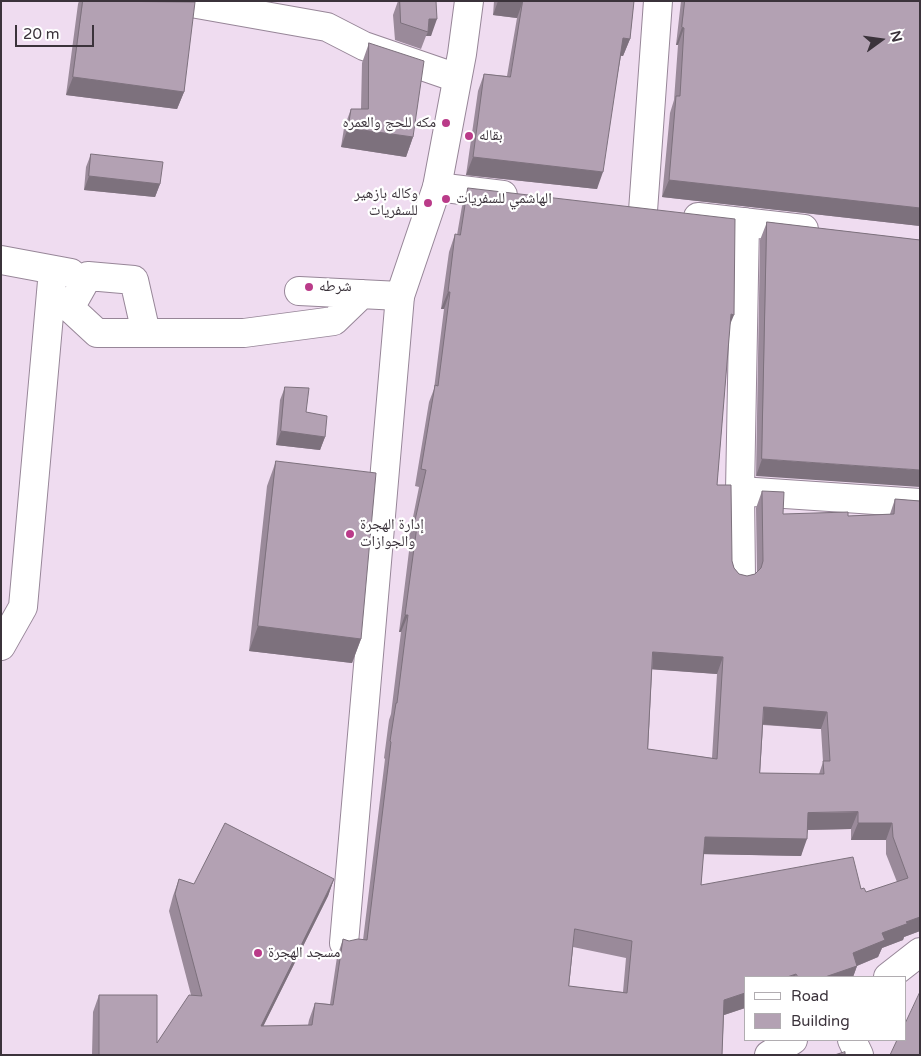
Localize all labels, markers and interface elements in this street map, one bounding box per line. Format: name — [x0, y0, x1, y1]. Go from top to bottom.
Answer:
scale bar — [18, 15, 96, 47]
north arrow — [856, 15, 906, 65]
text: 20 m — [23, 25, 60, 43]
text: N — [886, 29, 906, 44]
place label: مكه للحج والعمره — [343, 114, 436, 132]
marker: مكه للحج والعمره — [440, 117, 452, 129]
place label: بقاله — [479, 127, 503, 145]
marker: بقاله — [463, 130, 475, 142]
place label: وكاله بازهير للسفريات — [354, 185, 418, 220]
place label: الهاشمي للسفريات — [456, 190, 552, 208]
marker: الهاشمي للسفريات — [440, 193, 452, 205]
marker: وكاله بازهير للسفريات — [422, 197, 434, 209]
place label: شرطه — [319, 278, 352, 296]
marker: شرطه — [303, 281, 315, 293]
place label: إدارة الهجرة والجوازات — [360, 516, 424, 551]
marker: إدارة الهجرة والجوازات — [344, 528, 356, 540]
place label: مسجد الهجرة — [268, 944, 340, 962]
marker: مسجد الهجرة — [252, 947, 264, 959]
legend — [744, 976, 906, 1041]
text: Road — [791, 987, 829, 1005]
text: Building — [791, 1012, 850, 1030]

